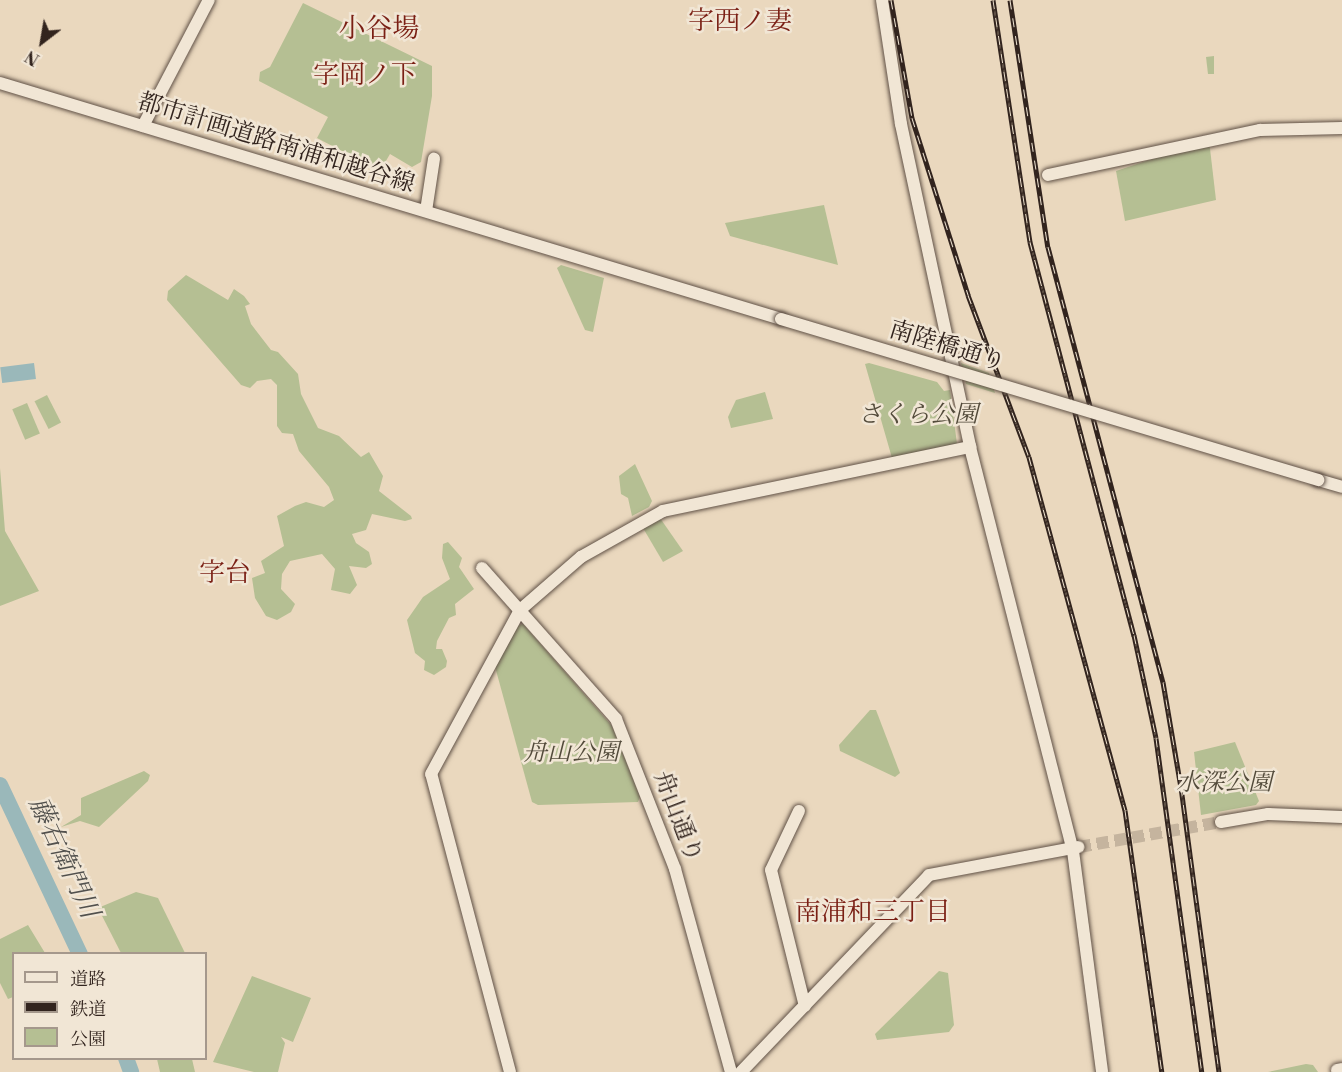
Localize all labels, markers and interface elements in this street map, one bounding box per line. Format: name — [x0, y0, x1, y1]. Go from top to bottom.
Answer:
district label: 字西ノ妻 — [688, 6, 792, 38]
north arrow — [12, 12, 72, 72]
district label: 小谷場 — [339, 14, 419, 46]
text: N — [22, 46, 43, 69]
district label: 字岡ノ下 — [313, 60, 417, 92]
street label: 都市計画道路南浦和越谷線 — [134, 88, 418, 200]
street label: 南陸橋通り — [885, 316, 1009, 378]
park label: さくら公園 — [858, 402, 978, 430]
district label: 字台 — [199, 558, 251, 590]
park label: 舟山公園 — [523, 740, 619, 768]
street label: 舟山通り — [646, 767, 708, 867]
park label: 水深公園 — [1176, 770, 1272, 798]
water label: 藤右衛門川 — [21, 792, 105, 924]
district label: 南浦和三丁目 — [795, 897, 951, 929]
legend — [12, 952, 207, 1060]
text: 道路 — [70, 968, 106, 991]
text: 鉄道 — [70, 998, 106, 1021]
text: 公園 — [70, 1028, 106, 1051]

